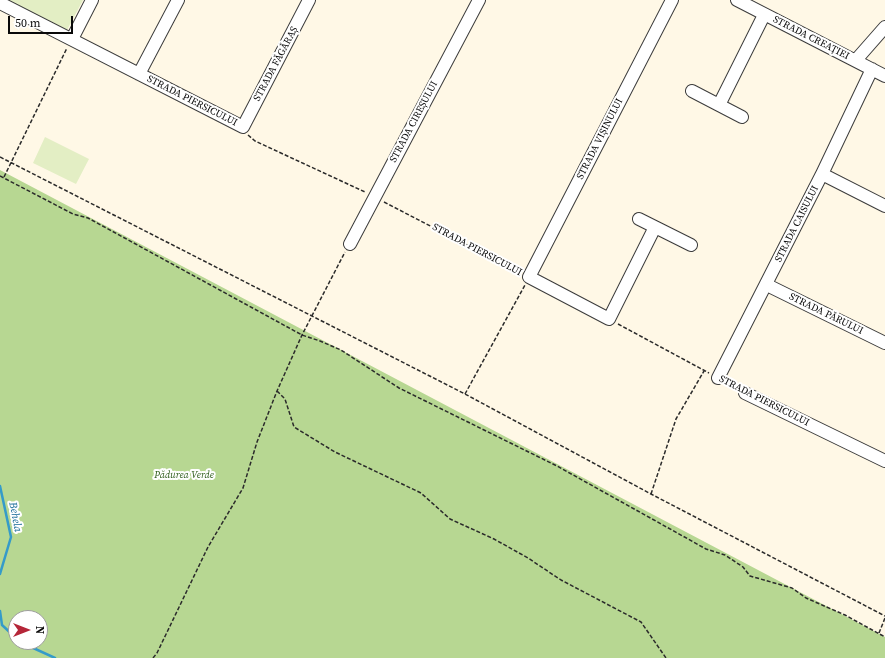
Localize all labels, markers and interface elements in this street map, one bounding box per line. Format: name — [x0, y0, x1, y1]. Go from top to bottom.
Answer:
scale bar — [10, 8, 75, 34]
street label: STRADA CREAȚIEI — [771, 14, 851, 62]
text: 50 m — [15, 15, 41, 31]
street label: STRADA FĂGĂRAȘ — [251, 25, 301, 103]
street label: STRADA PIERSICULUI — [145, 73, 239, 129]
street label: STRADA CIREȘULUI — [387, 79, 441, 165]
street label: STRADA VIȘINULUI — [574, 96, 626, 182]
street label: STRADA CAISULUI — [773, 184, 821, 264]
street label: STRADA PIERSICULUI — [430, 221, 524, 279]
street label: STRADA PĂRULUI — [787, 291, 865, 337]
street label: STRADA PIERSICULUI — [717, 373, 811, 429]
park label: Pădurea Verde — [154, 469, 214, 481]
water label: Behela — [6, 501, 24, 533]
north arrow — [8, 610, 48, 650]
text: N — [32, 626, 47, 634]

